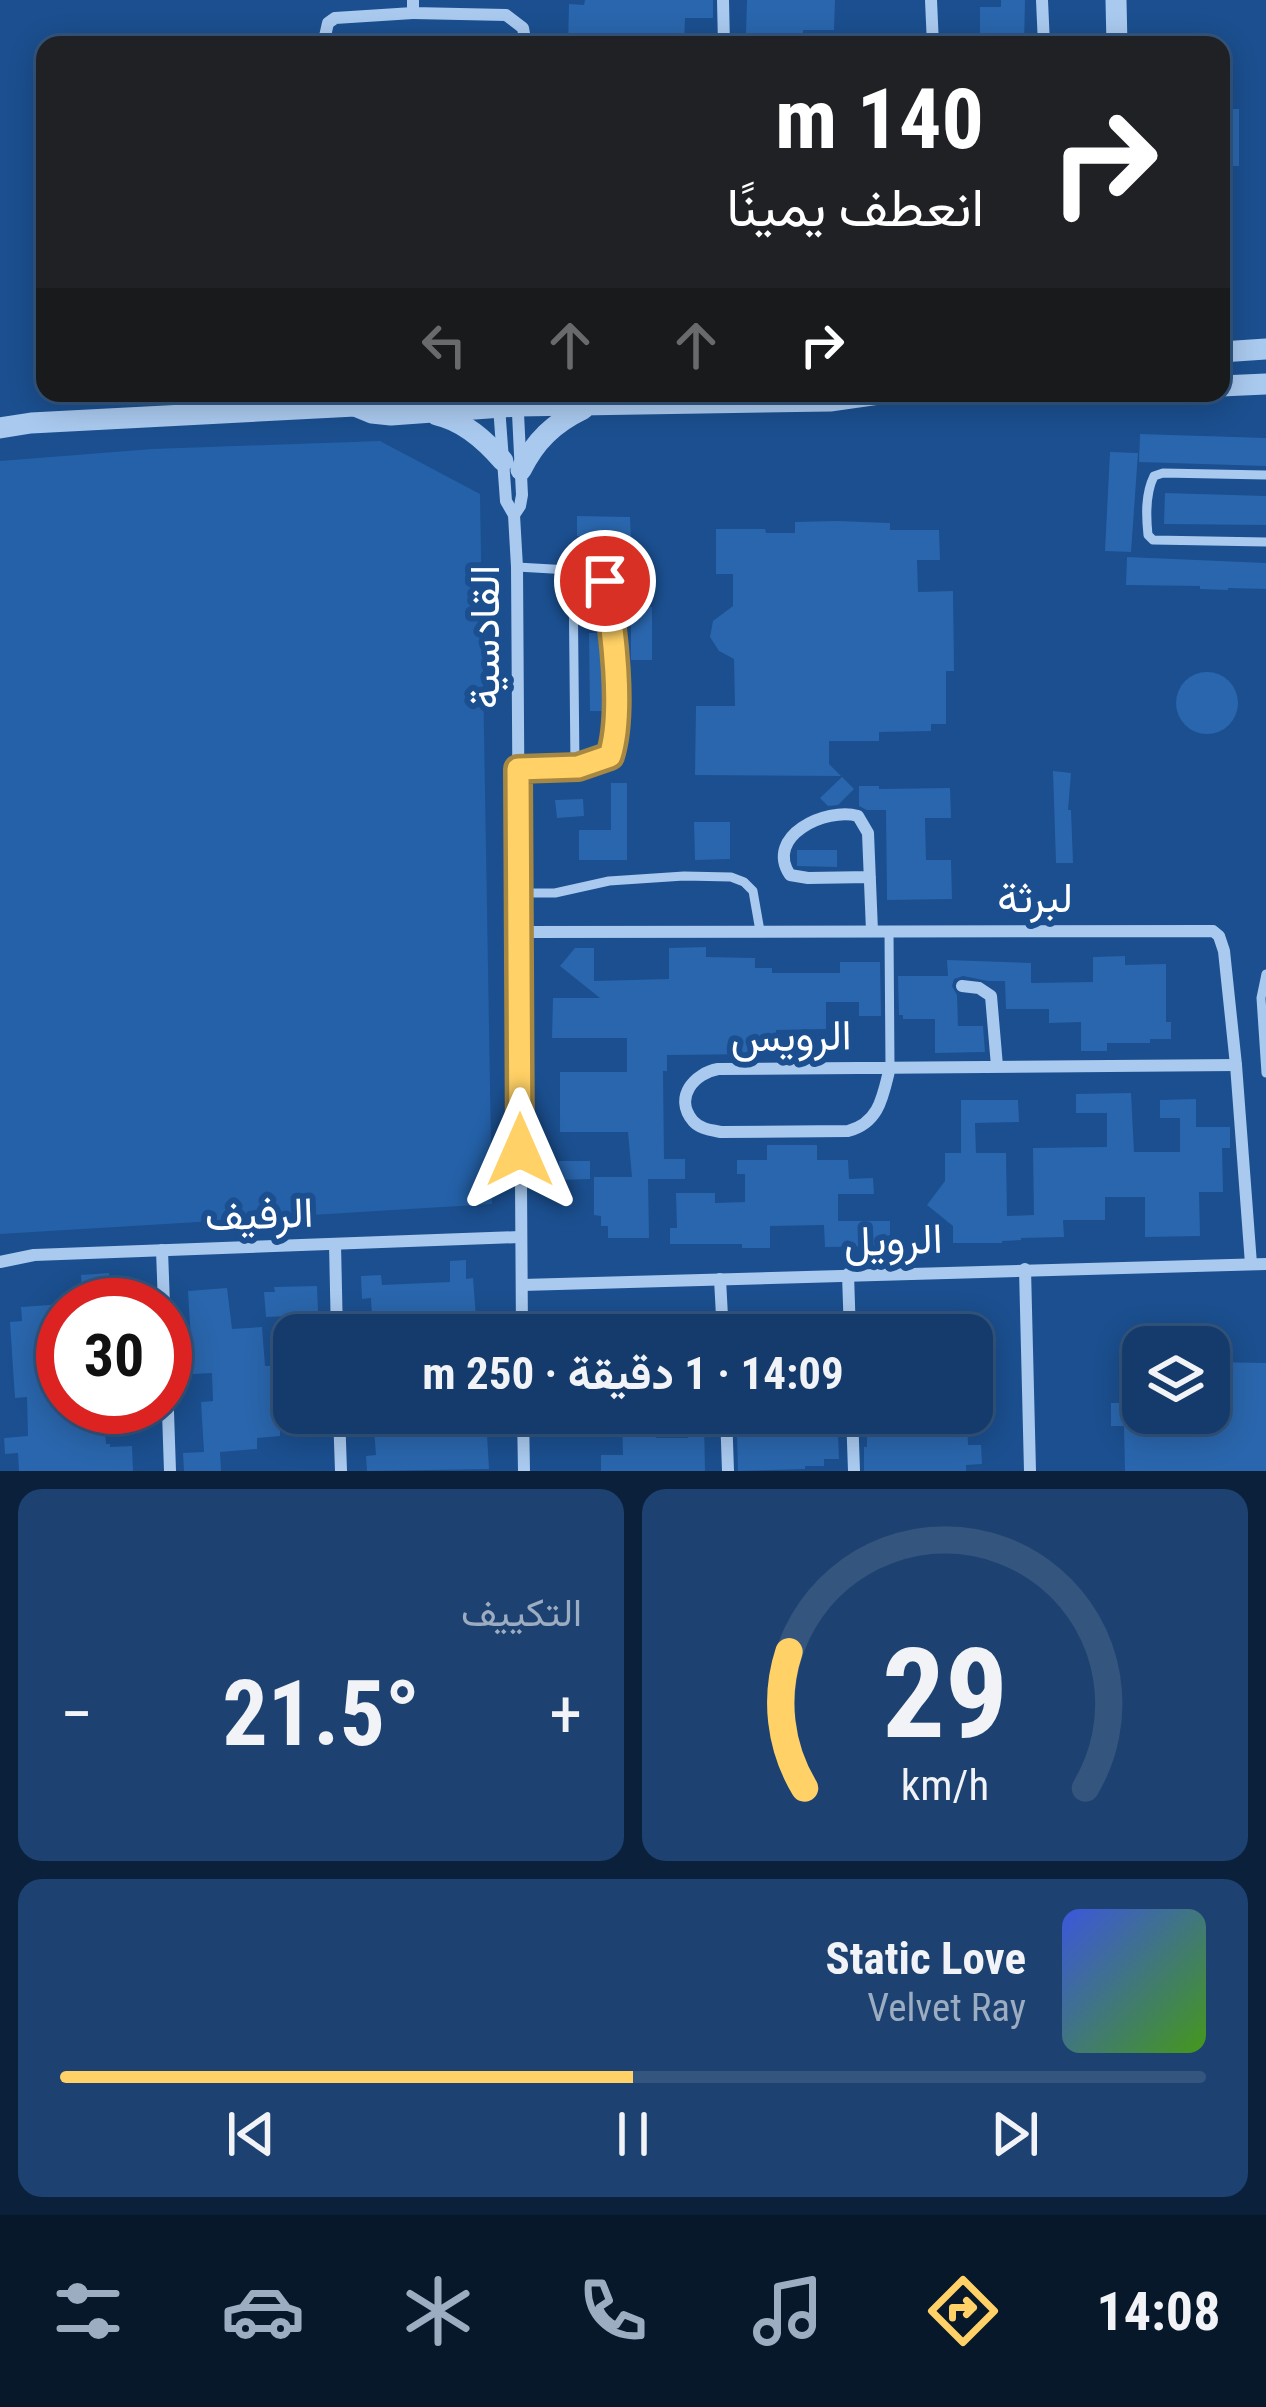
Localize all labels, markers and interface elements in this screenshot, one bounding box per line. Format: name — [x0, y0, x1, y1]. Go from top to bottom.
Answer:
text: 140 m — [775, 70, 984, 169]
icon: right — [1026, 84, 1182, 240]
text: انعطف يمينًا — [726, 176, 984, 239]
icon: left — [411, 312, 477, 378]
icon: ahead — [537, 312, 603, 378]
icon: ahead — [663, 312, 729, 378]
icon: right — [789, 312, 855, 378]
pin — [554, 530, 656, 632]
icon: arrive — [572, 548, 638, 614]
street label: القادسية — [460, 565, 509, 709]
street label: لبرثة — [997, 873, 1073, 924]
street label: الرويس — [730, 1010, 852, 1064]
position arrow — [457, 1087, 583, 1213]
street label: الرفيف — [204, 1188, 314, 1242]
street label: الرويل — [843, 1214, 943, 1268]
speed limit sign: 30 — [36, 1278, 192, 1434]
map controls — [1122, 1326, 1230, 1434]
button: layers — [1122, 1326, 1230, 1434]
text: 14:09 · 1 دقيقة · 250 m — [422, 1347, 844, 1400]
text: التكييف — [461, 1590, 582, 1636]
text: 29 — [882, 1621, 1008, 1767]
text: 21.5° — [222, 1662, 420, 1767]
text: − — [60, 1676, 93, 1753]
text: + — [549, 1676, 582, 1753]
text: km/h — [901, 1760, 989, 1810]
text: Static Love — [825, 1932, 1026, 1985]
text: Velvet Ray — [867, 1985, 1026, 2031]
icon: previous — [218, 2101, 284, 2167]
icon: pause — [600, 2101, 666, 2167]
icon: next — [982, 2101, 1048, 2167]
icon: filters — [46, 2269, 130, 2353]
icon: car — [221, 2269, 305, 2353]
icon: climate — [396, 2269, 480, 2353]
icon: phone — [571, 2269, 655, 2353]
icon: music — [746, 2269, 830, 2353]
icon: directions — [921, 2269, 1005, 2353]
text: 14:08 — [1097, 2280, 1220, 2343]

